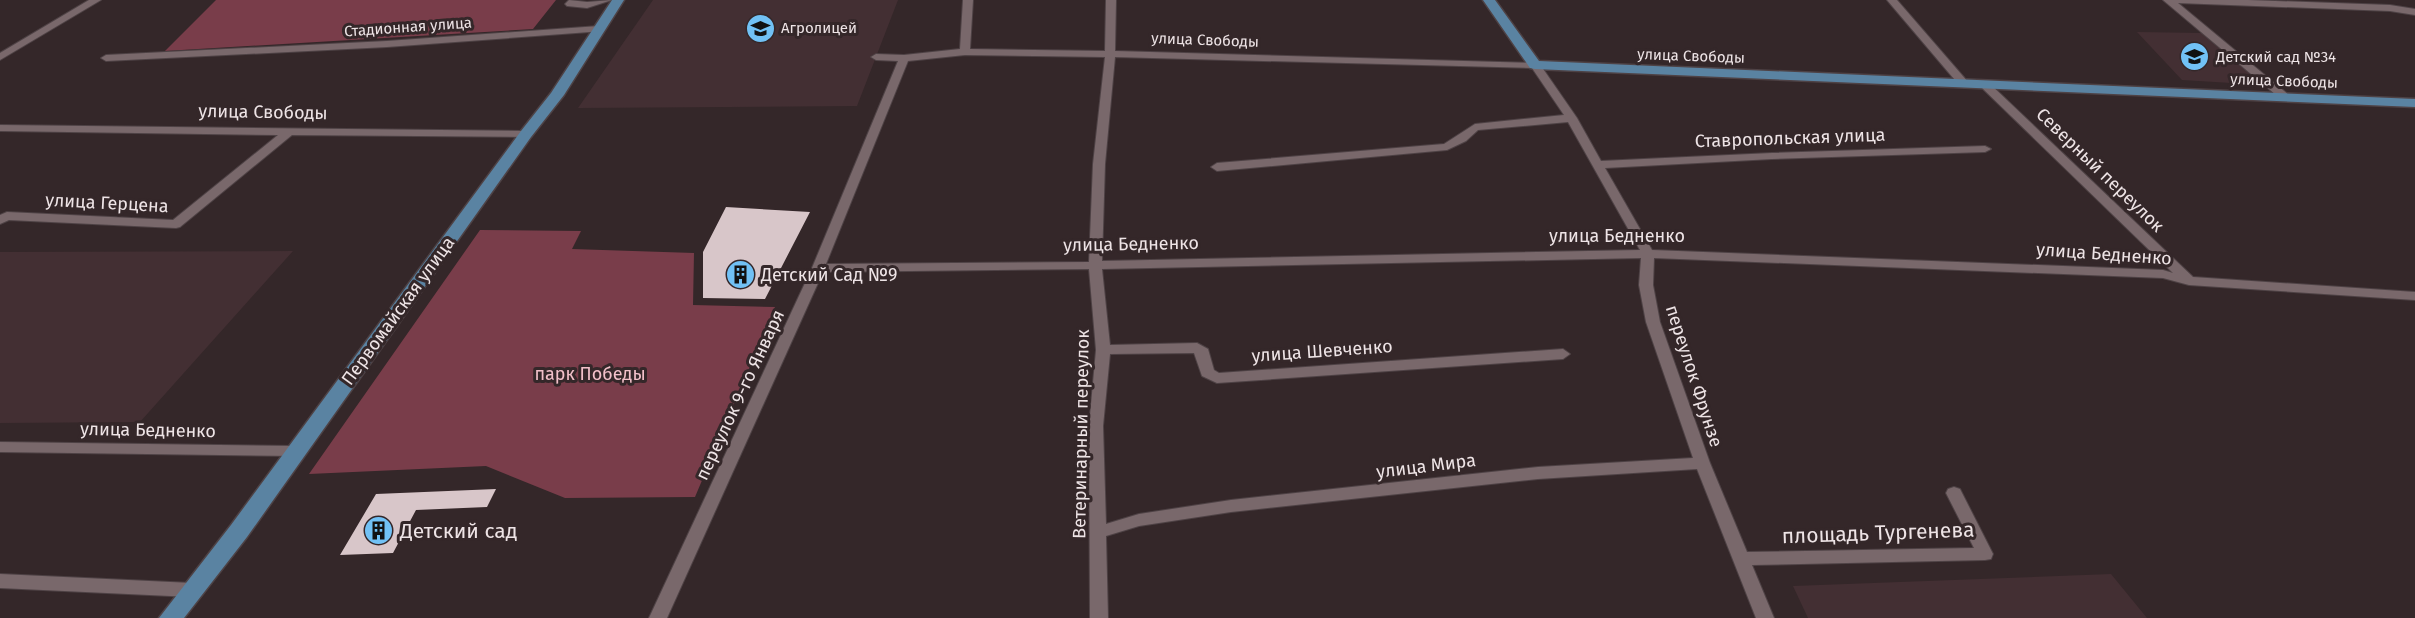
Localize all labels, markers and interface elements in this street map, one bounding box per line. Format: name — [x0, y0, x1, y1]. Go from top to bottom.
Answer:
school or university icon: Агролицей — [744, 12, 776, 44]
street label: Стадионная улица — [343, 14, 473, 40]
place label: Агролицей — [781, 19, 857, 37]
street label: улица Свободы — [1151, 29, 1259, 51]
school or university icon: Детский сад №34 — [2179, 41, 2211, 73]
street label: улица Свободы — [1637, 45, 1745, 67]
place label: Детский сад №34 — [2215, 48, 2336, 66]
street label: улица Свободы — [2230, 70, 2338, 92]
street label: улица Свободы — [198, 100, 328, 124]
street label: Северный переулок — [2031, 103, 2169, 237]
street label: Ставропольская улица — [1694, 124, 1886, 152]
street label: улица Герцена — [45, 189, 169, 217]
street label: улица Бедненко — [1549, 225, 1685, 247]
street label: Первомайская улица — [337, 232, 459, 390]
street label: улица Бедненко — [1063, 232, 1199, 256]
street label: улица Бедненко — [2035, 238, 2173, 270]
building icon: Детский Сад №9 — [724, 259, 756, 291]
place label: Детский Сад №9 — [760, 264, 898, 286]
street label: переулок Фрунзе — [1661, 302, 1727, 450]
street label: переулок 9-го Января — [691, 306, 789, 484]
street label: Ветеринарный переулок — [1068, 328, 1094, 539]
street label: улица Шевченко — [1251, 335, 1393, 367]
park label: парк Победы — [534, 363, 646, 385]
street label: улица Бедненко — [80, 418, 216, 442]
street label: улица Мира — [1375, 449, 1477, 483]
building icon: Детский сад — [363, 515, 395, 547]
street label: площадь Тургенева — [1781, 517, 1975, 549]
place label: Детский сад — [399, 518, 517, 544]

